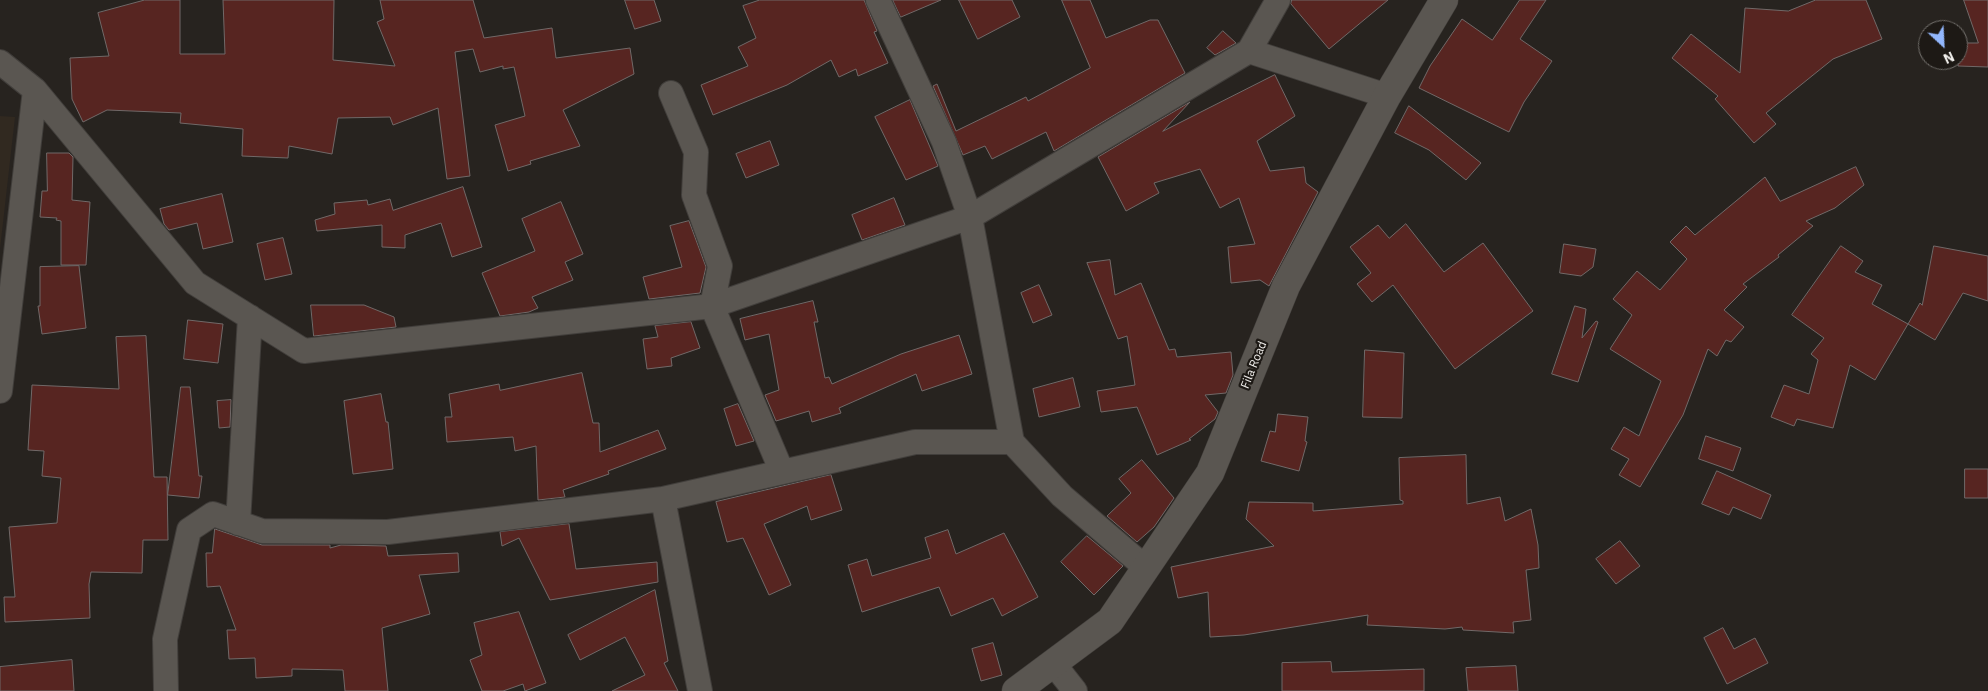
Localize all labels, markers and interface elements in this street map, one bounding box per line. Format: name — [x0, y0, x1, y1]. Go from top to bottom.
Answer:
north arrow — [1918, 20, 1968, 70]
text: N — [1941, 47, 1957, 68]
street label: Fila Road — [1238, 339, 1270, 391]

